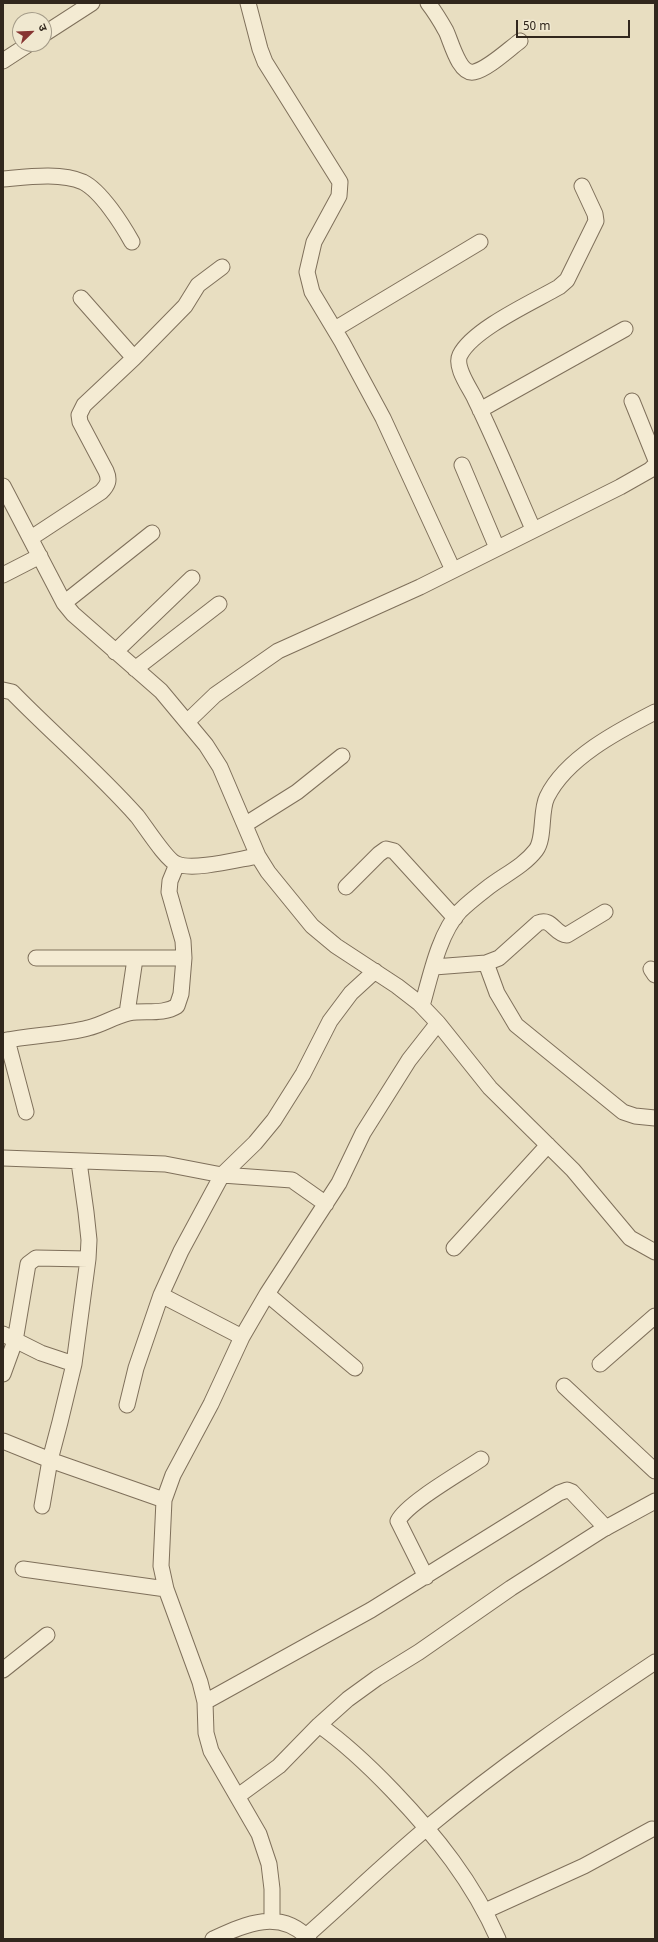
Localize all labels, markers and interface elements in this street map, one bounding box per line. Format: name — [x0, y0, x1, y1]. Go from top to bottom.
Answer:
north arrow — [12, 12, 52, 52]
scale bar — [518, 12, 632, 38]
text: 50 m — [523, 19, 551, 35]
text: उ — [34, 22, 50, 33]

